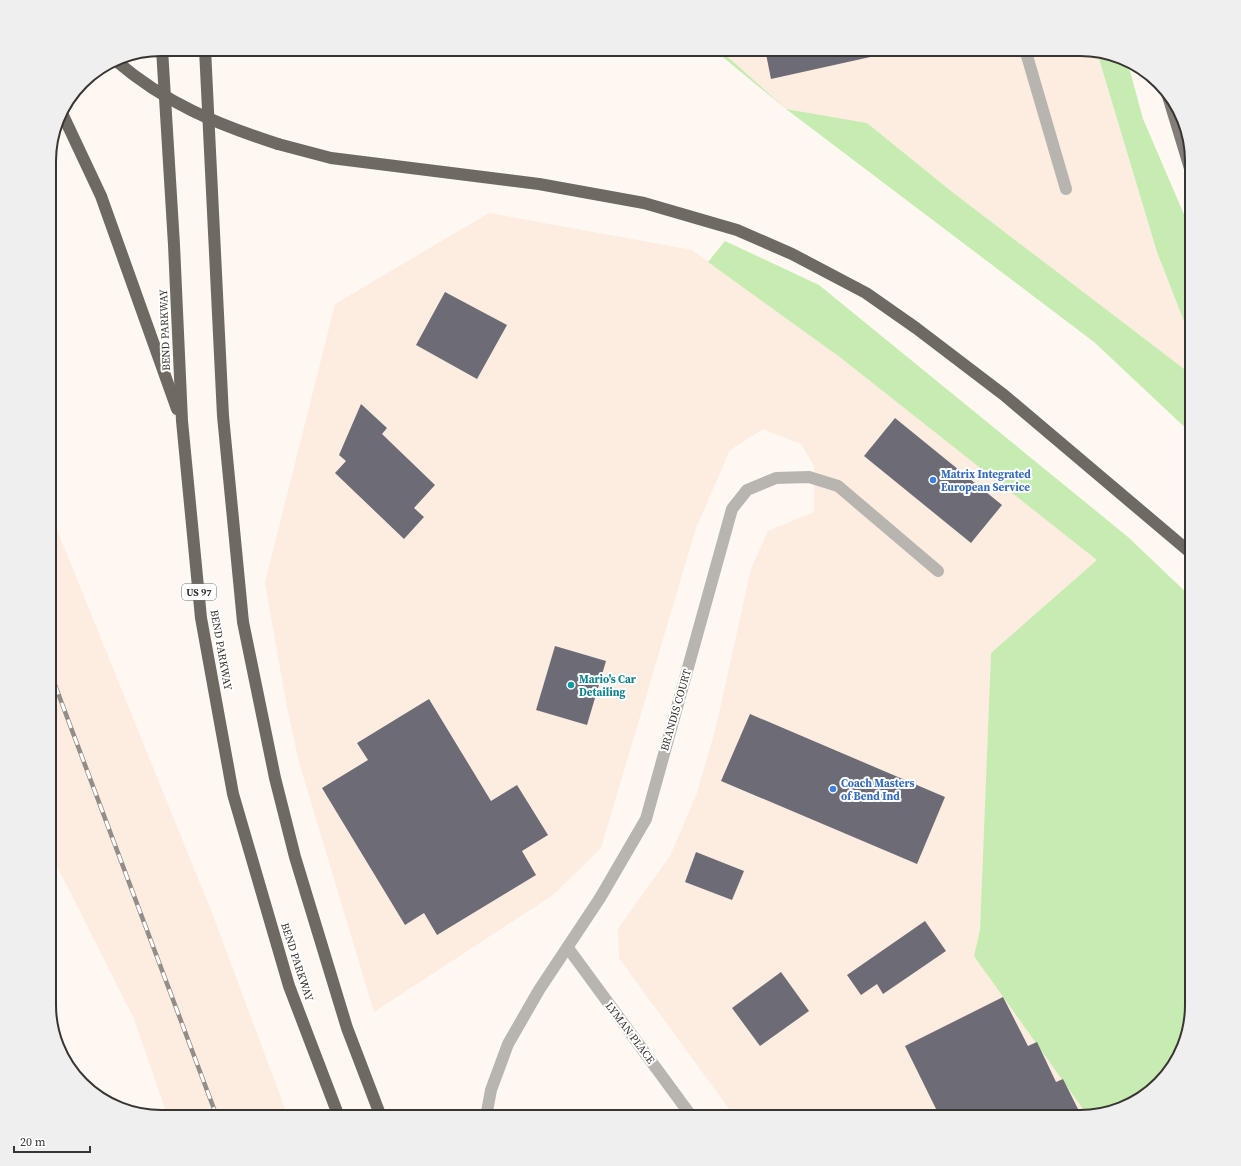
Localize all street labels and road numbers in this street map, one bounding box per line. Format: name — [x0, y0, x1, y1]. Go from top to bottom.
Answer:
street label: BEND PARKWAY — [156, 289, 174, 371]
road number: US 97 — [182, 584, 216, 600]
street label: BEND PARKWAY — [207, 608, 235, 692]
street label: BRANDIS COURT — [657, 667, 695, 753]
street label: BEND PARKWAY — [277, 921, 317, 1003]
street label: LYMAN PLACE — [602, 999, 658, 1067]

